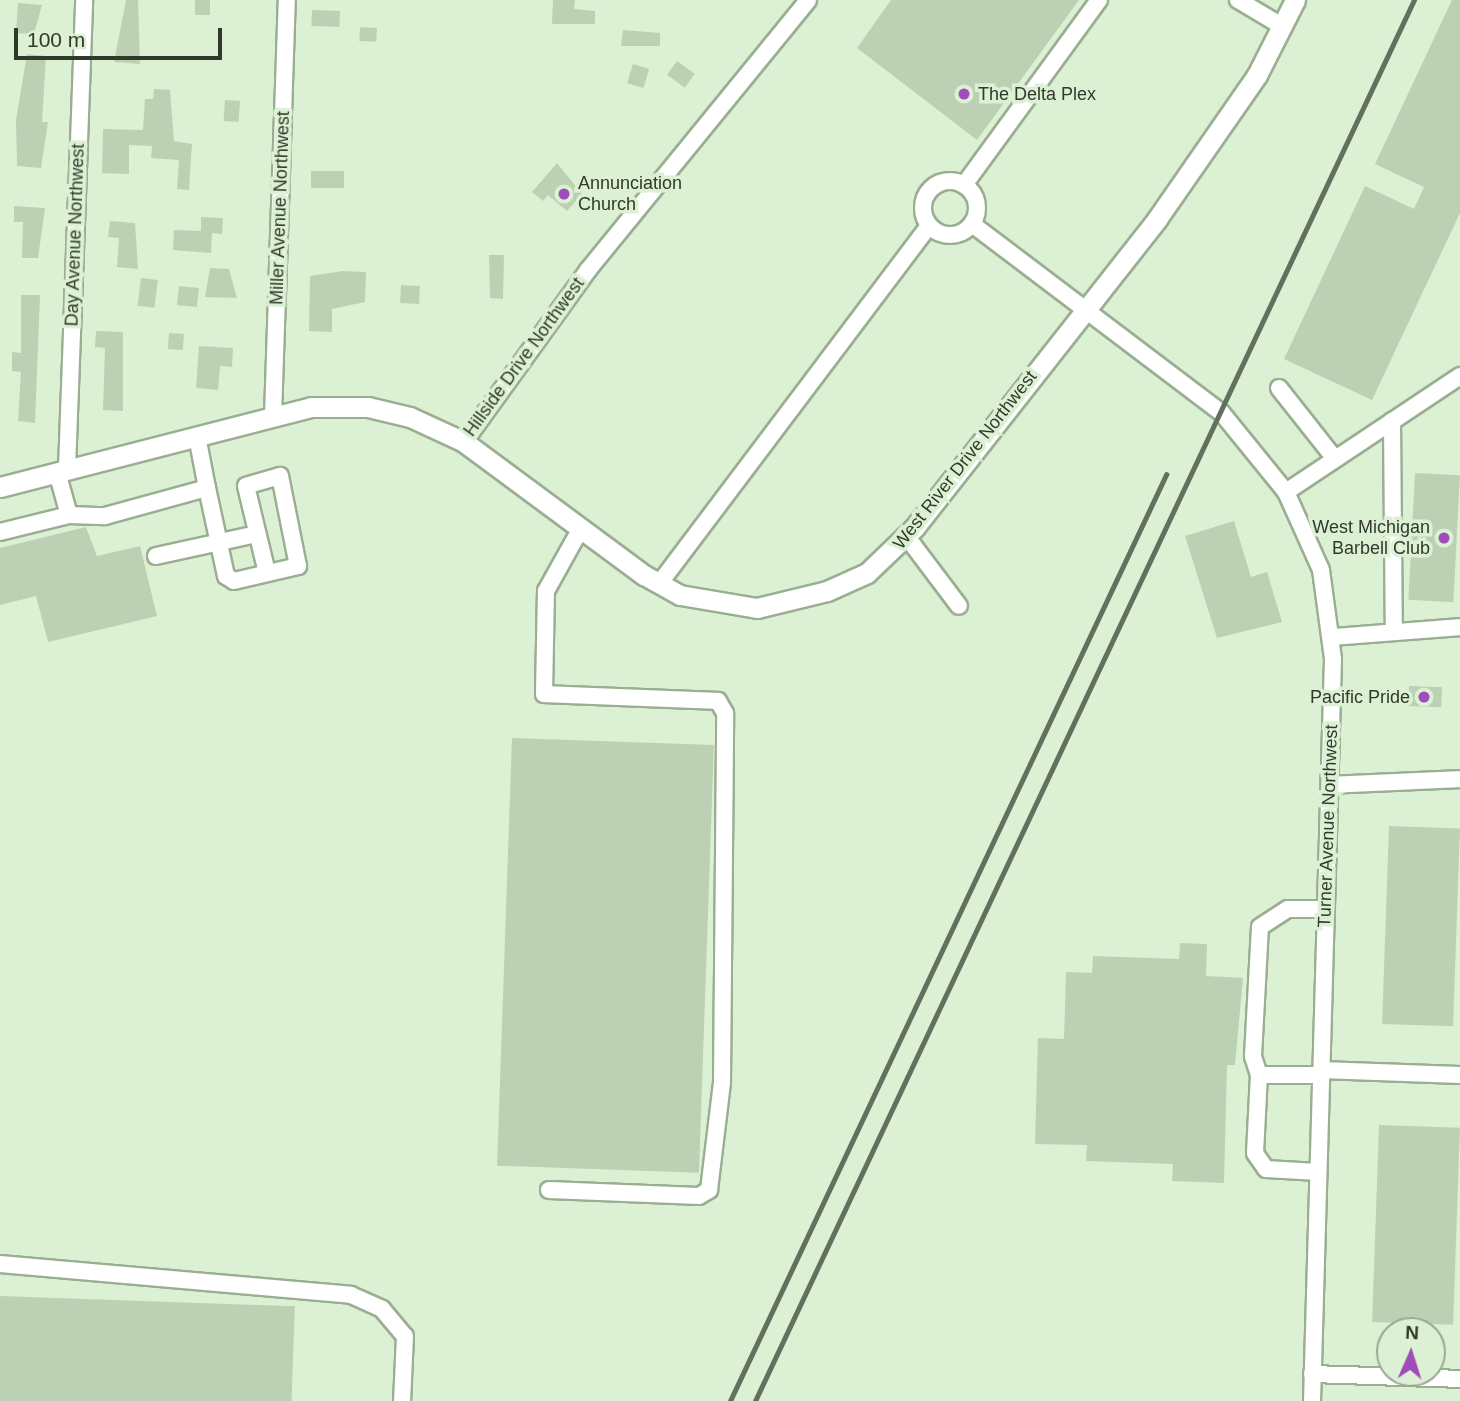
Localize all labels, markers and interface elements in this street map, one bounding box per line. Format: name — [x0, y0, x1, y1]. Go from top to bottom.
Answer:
scale bar — [18, 14, 226, 58]
text: 100 m — [27, 28, 85, 51]
place label: The Delta Plex — [978, 83, 1096, 105]
marker: The Delta Plex — [956, 86, 972, 102]
street label: Miller Avenue Northwest — [266, 110, 294, 306]
street label: Day Avenue Northwest — [61, 143, 89, 327]
place label: Annunciation Church — [578, 173, 682, 216]
marker: Annunciation Church — [556, 186, 572, 202]
street label: Hillside Drive Northwest — [459, 273, 589, 441]
street label: West River Drive Northwest — [889, 366, 1041, 554]
place label: West Michigan Barbell Club — [1312, 517, 1430, 560]
marker: West Michigan Barbell Club — [1436, 530, 1452, 546]
place label: Pacific Pride — [1310, 686, 1410, 708]
marker: Pacific Pride — [1416, 689, 1432, 705]
street label: Turner Avenue Northwest — [1314, 724, 1342, 928]
north arrow — [1376, 1317, 1446, 1387]
text: N — [1405, 1322, 1419, 1343]

